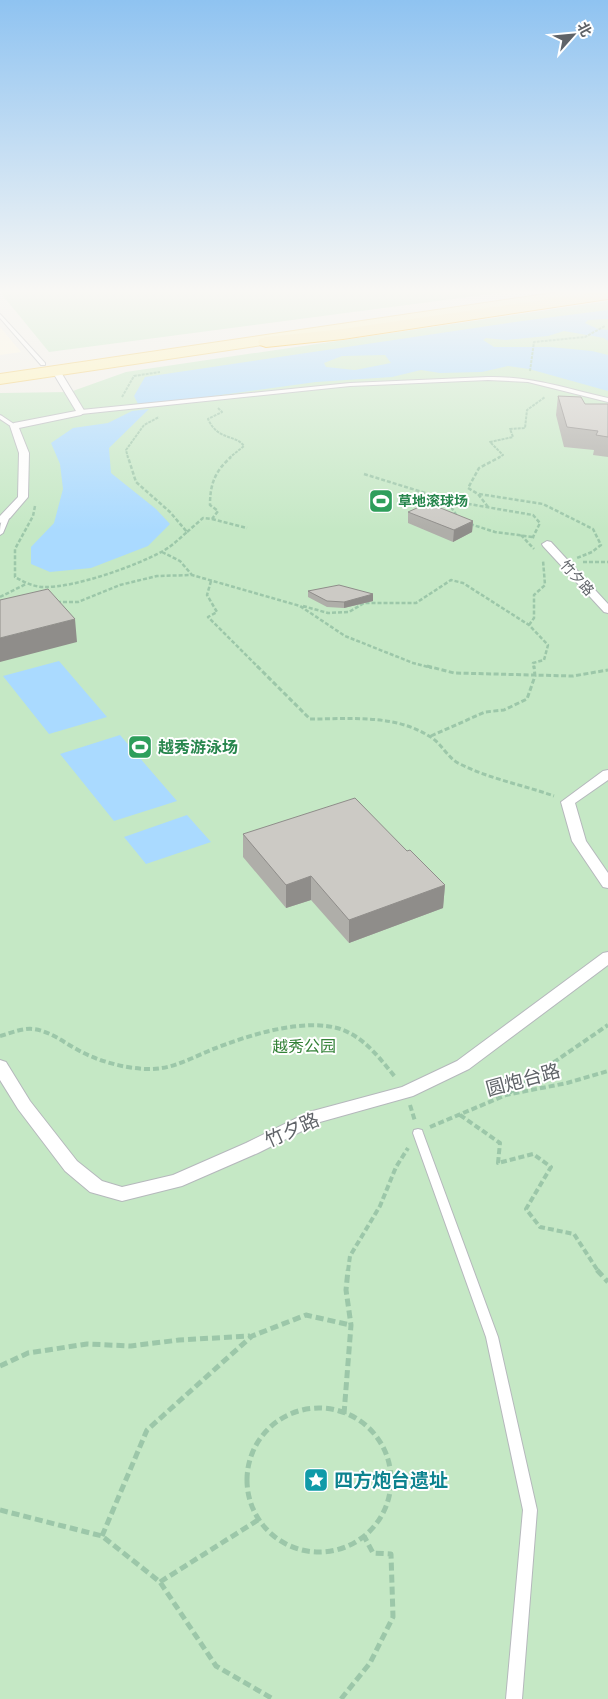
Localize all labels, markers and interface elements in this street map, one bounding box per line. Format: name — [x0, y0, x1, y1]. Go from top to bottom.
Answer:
north arrow — [548, 10, 598, 60]
text: 北 — [573, 19, 595, 39]
sports icon: 草地滚球场 — [368, 488, 394, 514]
place label: 草地滚球场 — [398, 493, 468, 510]
street label: 竹夕路 — [557, 557, 597, 599]
sports icon: 越秀游泳场 — [127, 734, 153, 760]
place label: 越秀游泳场 — [158, 738, 238, 757]
park label: 越秀公园 — [272, 1037, 336, 1056]
street label: 圆炮台路 — [483, 1059, 563, 1101]
street label: 竹夕路 — [261, 1108, 323, 1152]
place icon: 四方炮台遗址 — [303, 1467, 329, 1493]
place label: 四方炮台遗址 — [334, 1469, 448, 1492]

